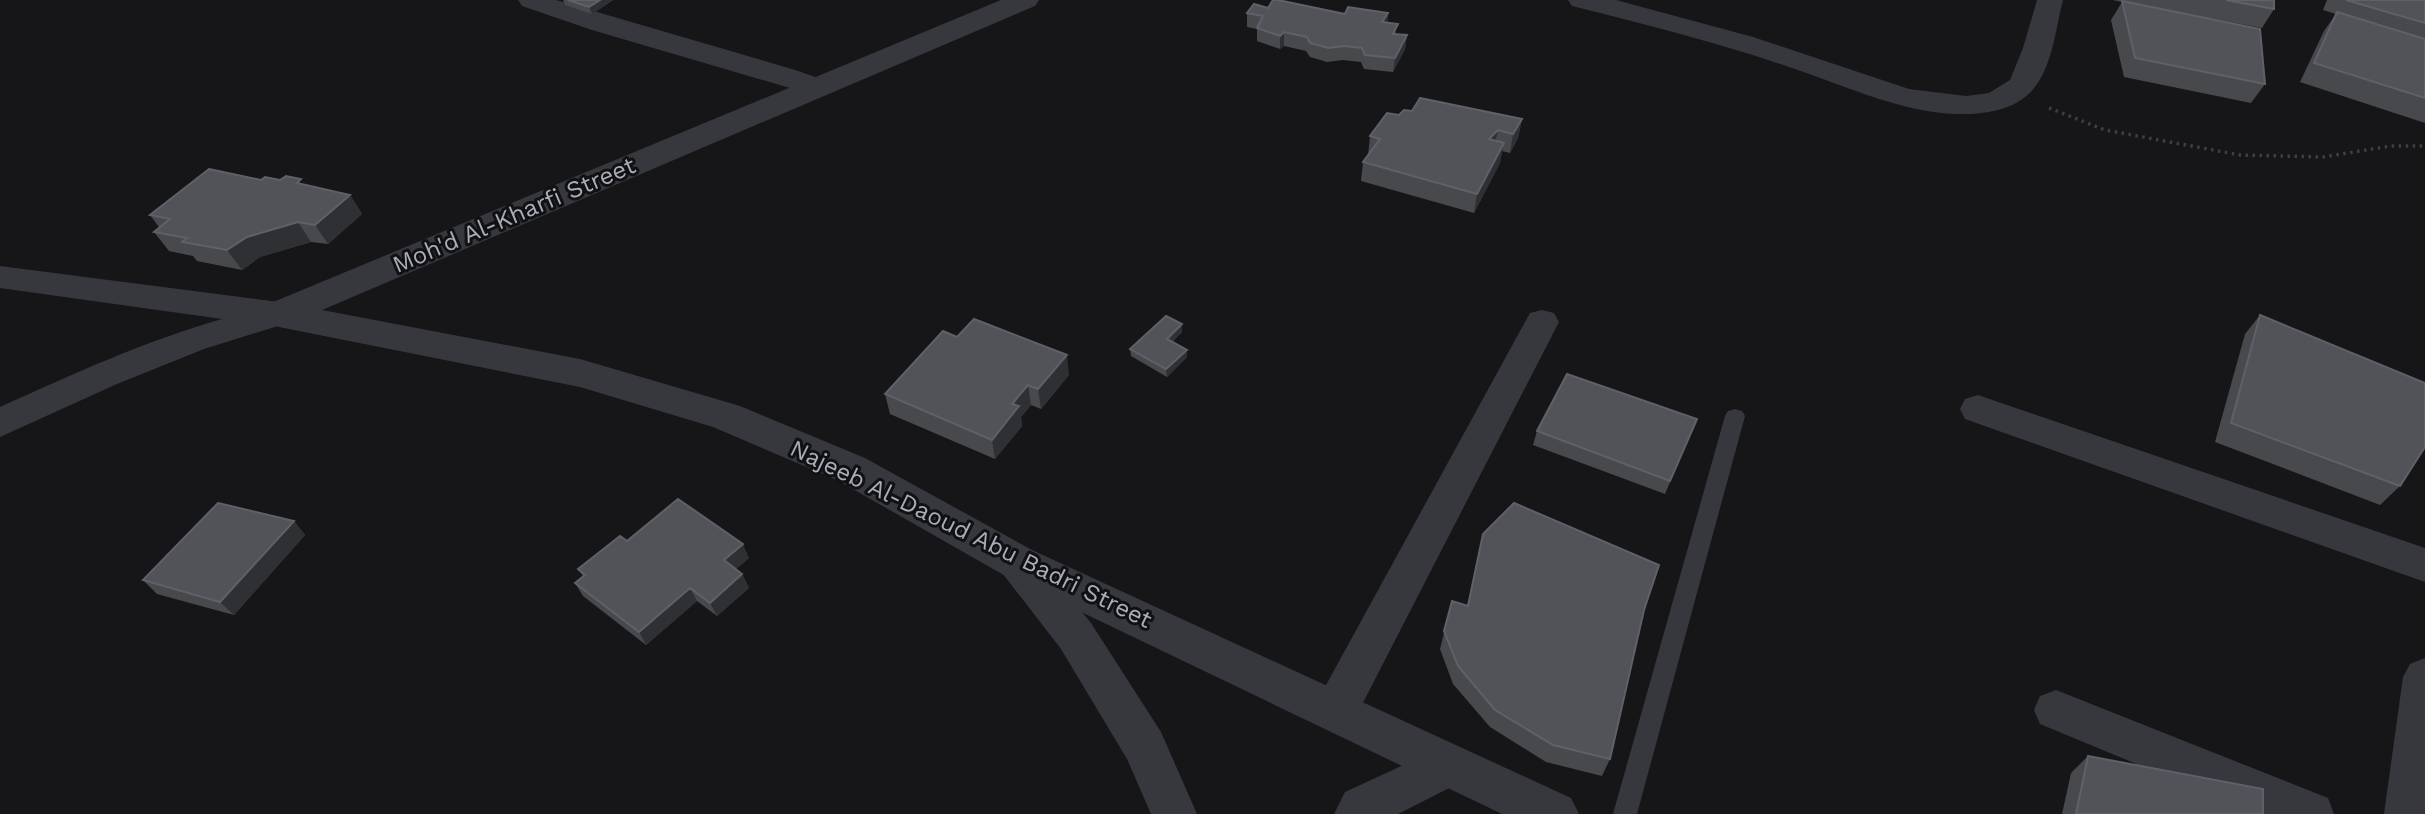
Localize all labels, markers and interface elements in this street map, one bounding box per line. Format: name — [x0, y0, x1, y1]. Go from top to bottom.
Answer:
street label: Moh'd Al-Kharfi Street — [388, 151, 640, 279]
street label: Najeeb Al-Daoud Abu Badri Street — [786, 434, 1156, 634]

